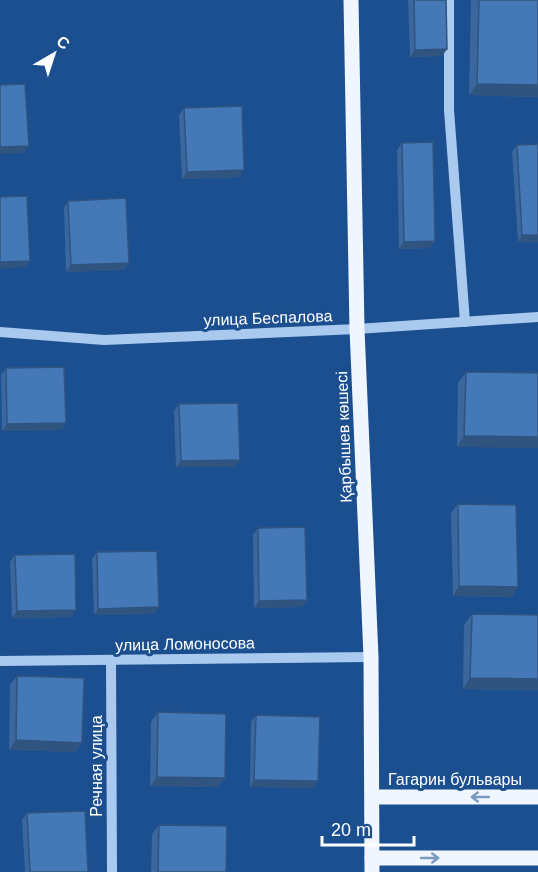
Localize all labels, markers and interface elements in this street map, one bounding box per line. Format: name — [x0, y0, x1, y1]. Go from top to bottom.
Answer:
north arrow — [24, 24, 84, 84]
text: С — [53, 32, 73, 53]
street label: улица Беспалова — [203, 307, 333, 329]
street label: Қарбышев көшесі — [333, 371, 355, 503]
street label: улица Ломоносова — [115, 634, 255, 654]
street label: Речная улица — [88, 715, 105, 817]
street label: Гагарин бульвары — [388, 771, 522, 788]
one-way arrow — [470, 791, 490, 803]
scale bar — [322, 809, 414, 847]
text: 20 m — [331, 820, 371, 840]
one-way arrow — [420, 852, 440, 864]

